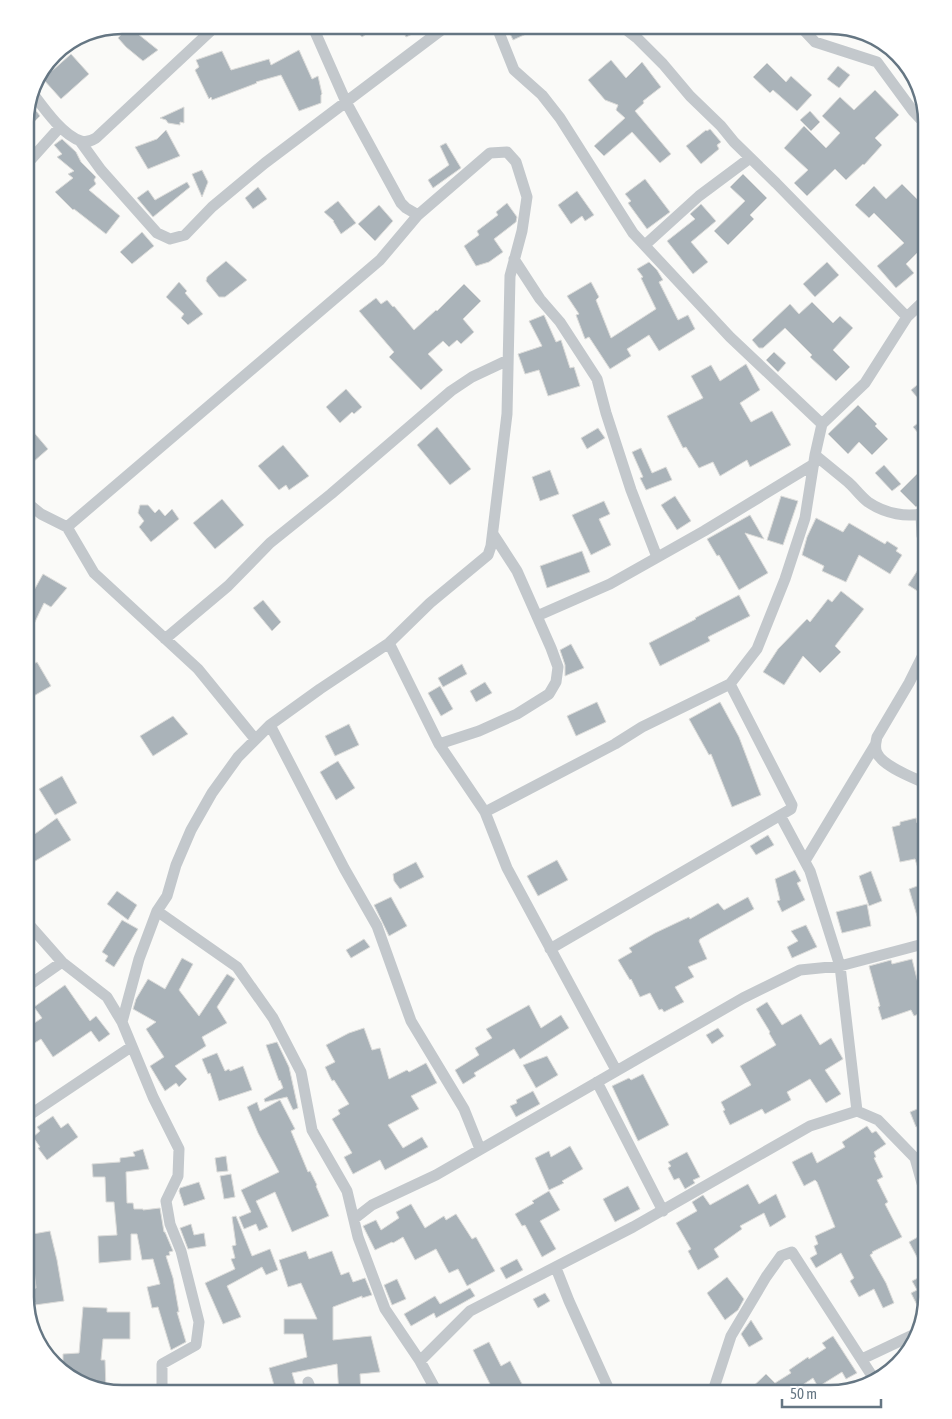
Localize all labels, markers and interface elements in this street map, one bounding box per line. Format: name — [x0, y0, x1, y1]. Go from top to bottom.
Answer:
scale bar — [782, 1376, 881, 1408]
text: 50 m — [790, 1385, 817, 1402]

